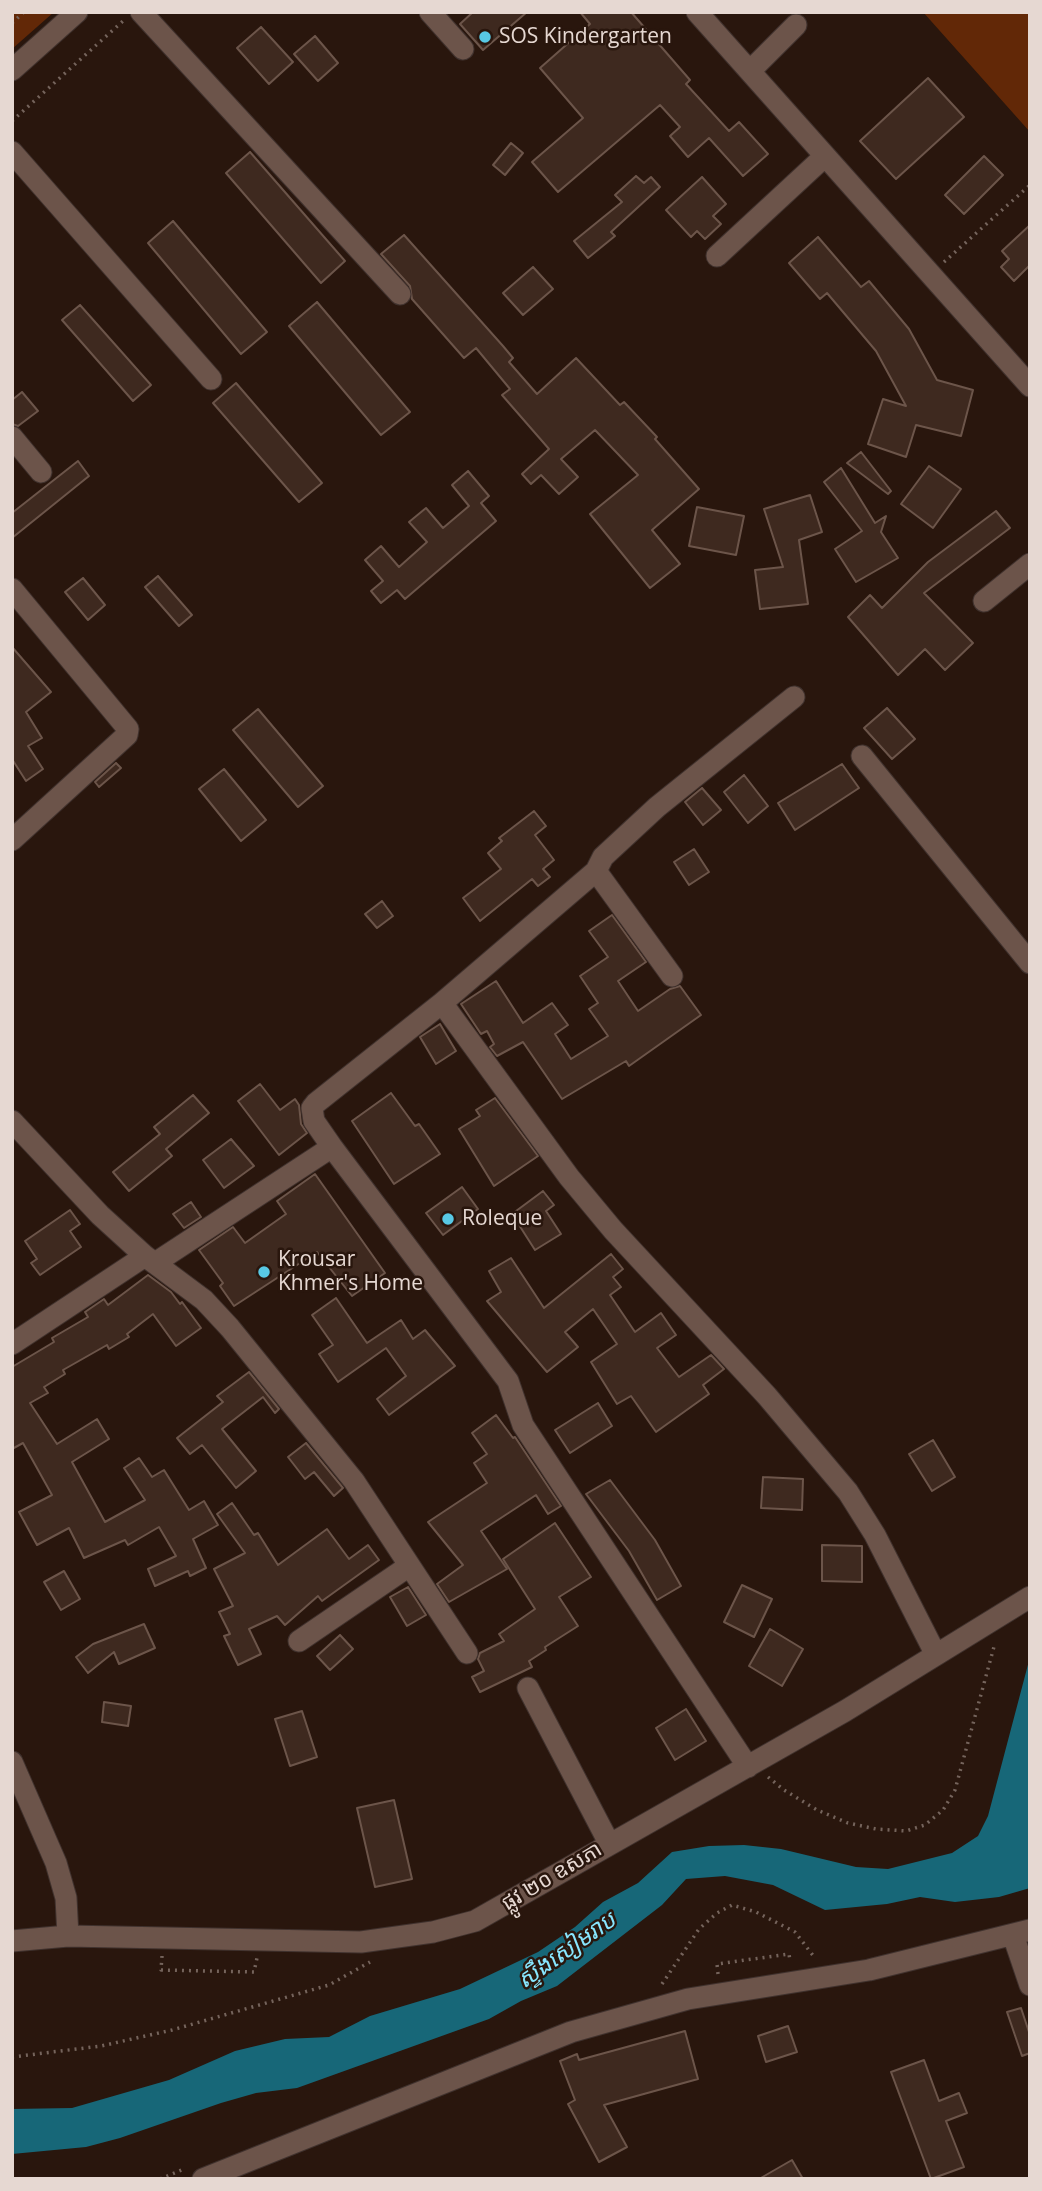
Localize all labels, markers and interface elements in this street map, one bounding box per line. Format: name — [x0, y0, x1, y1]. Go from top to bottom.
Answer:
place label: SOS Kindergarten — [499, 24, 672, 50]
marker: SOS Kindergarten — [477, 29, 493, 45]
place label: Roleque — [462, 1206, 542, 1232]
marker: Roleque — [440, 1211, 456, 1227]
place label: Krousar Khmer's Home — [278, 1247, 423, 1297]
marker: Krousar Khmer's Home — [256, 1264, 272, 1280]
street label: ផ្លូវ ២០ ឧសភា — [497, 1837, 607, 1917]
water label: ស្ទឹងសៀមរាប — [512, 1907, 622, 1995]

